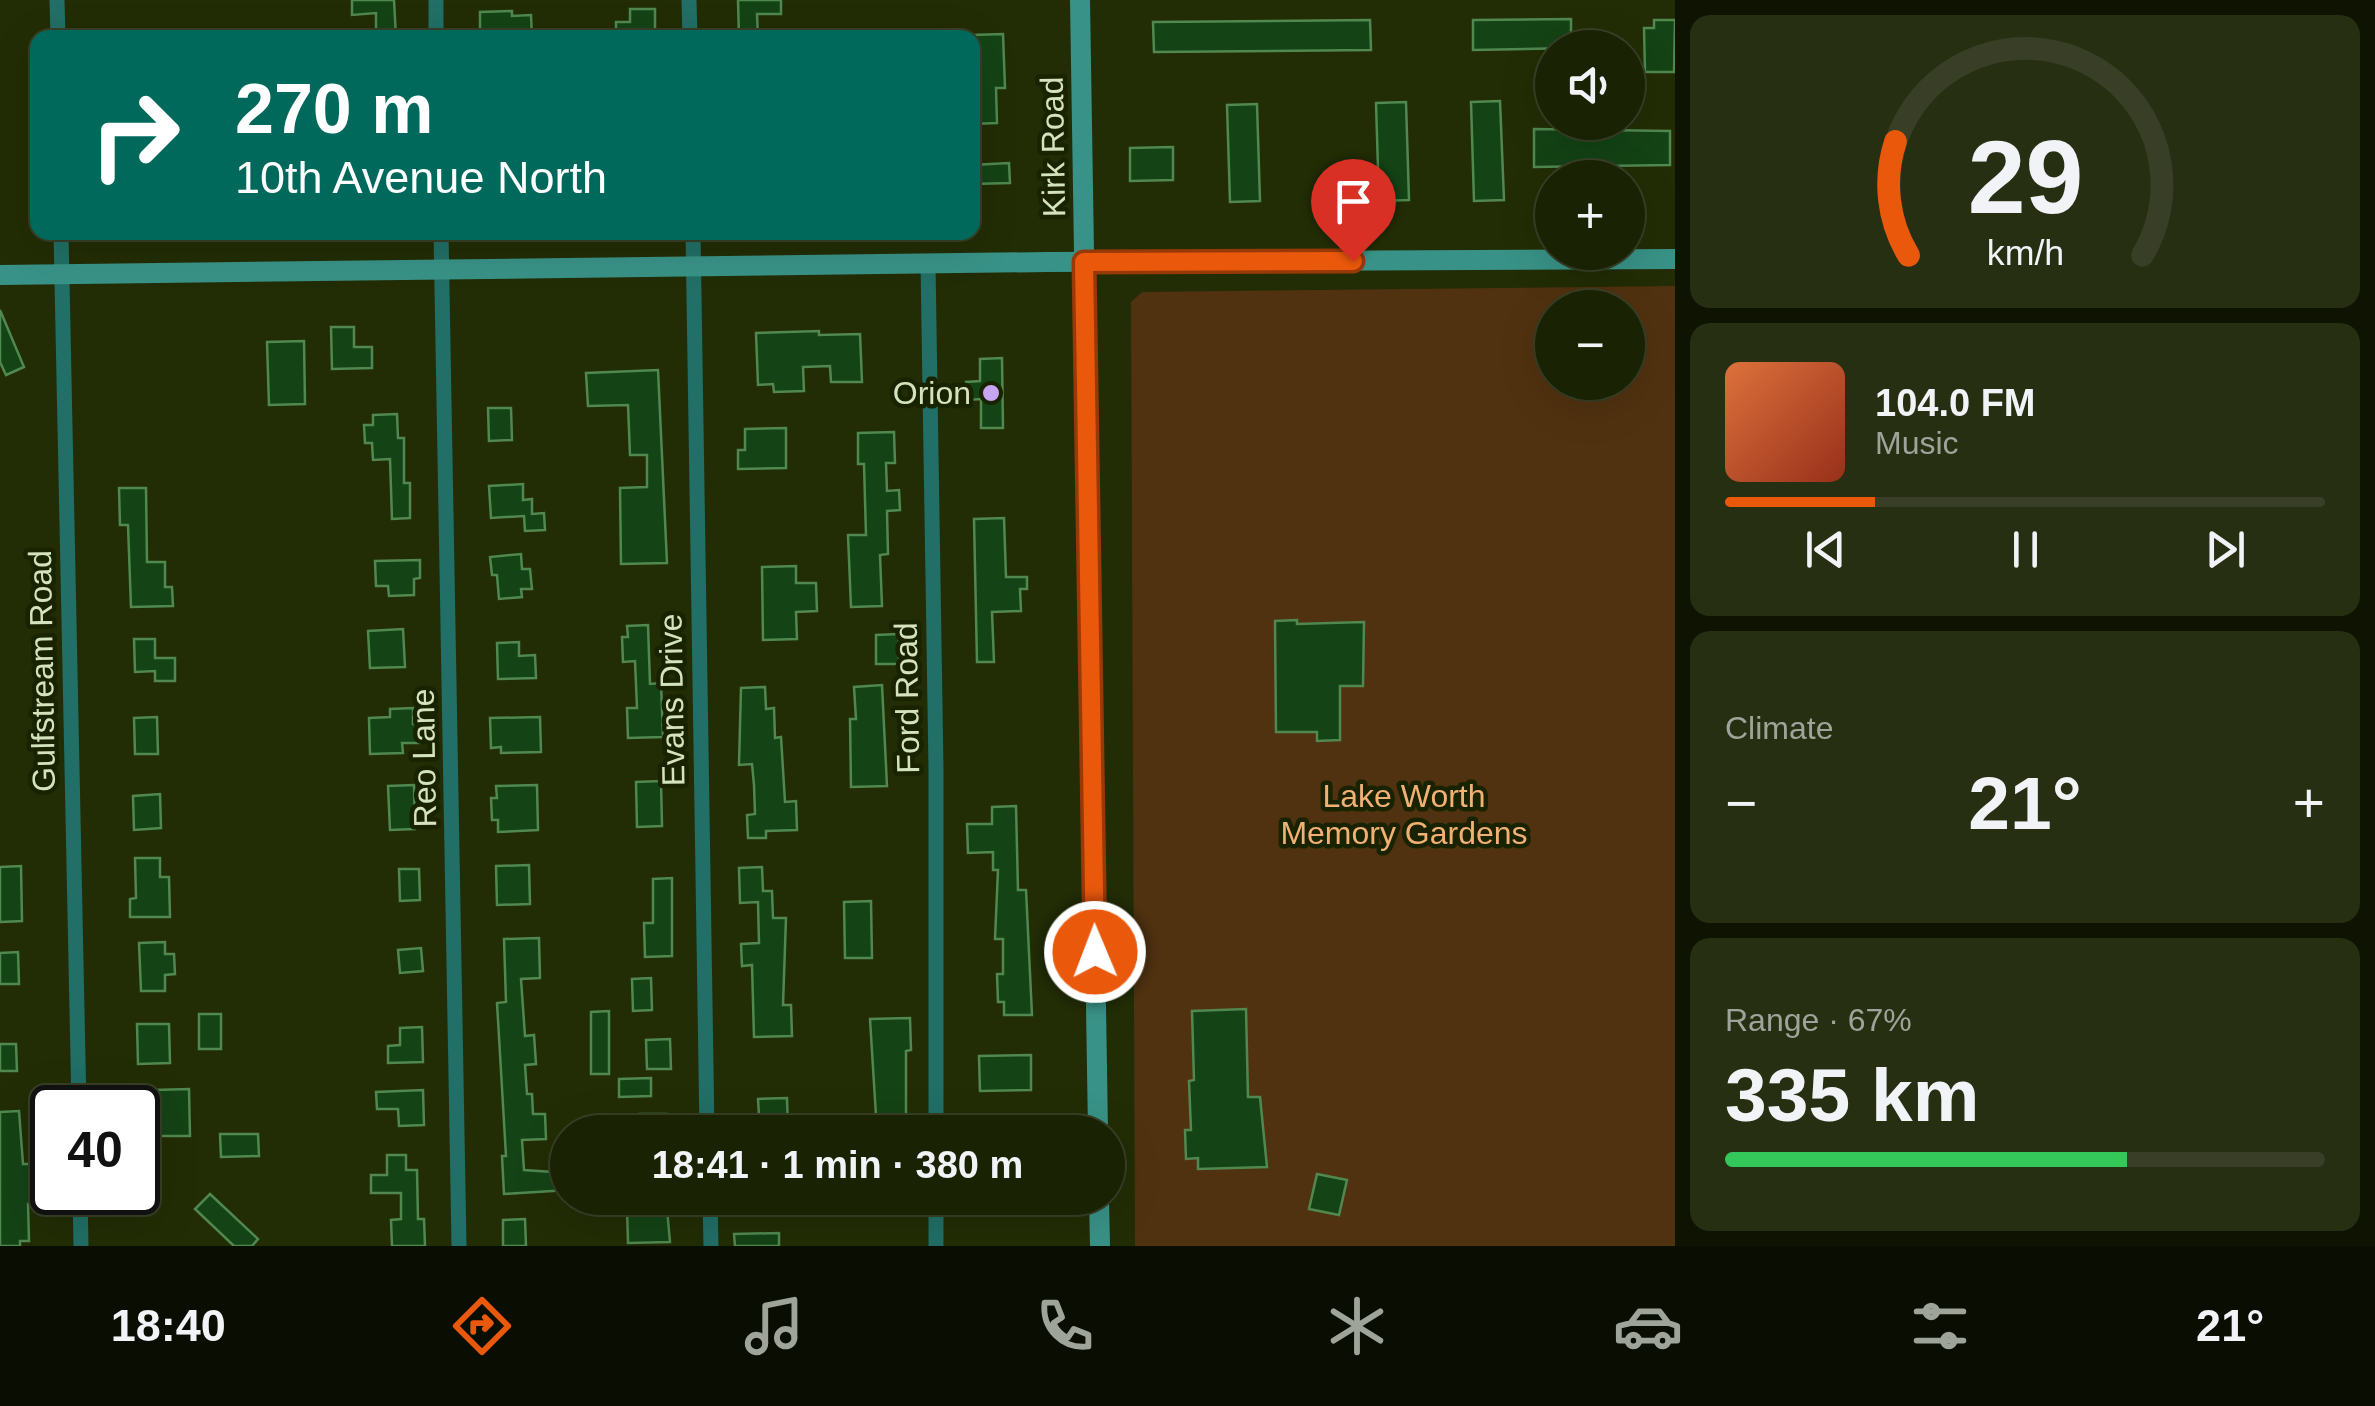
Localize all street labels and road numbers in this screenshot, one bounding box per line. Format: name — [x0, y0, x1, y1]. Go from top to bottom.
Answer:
street label: Kirk Road — [1034, 76, 1072, 218]
street label: Gulfstream Road — [22, 550, 62, 792]
street label: Evans Drive — [652, 613, 692, 787]
street label: Ford Road — [888, 622, 926, 774]
street label: Reo Lane — [405, 688, 443, 828]

